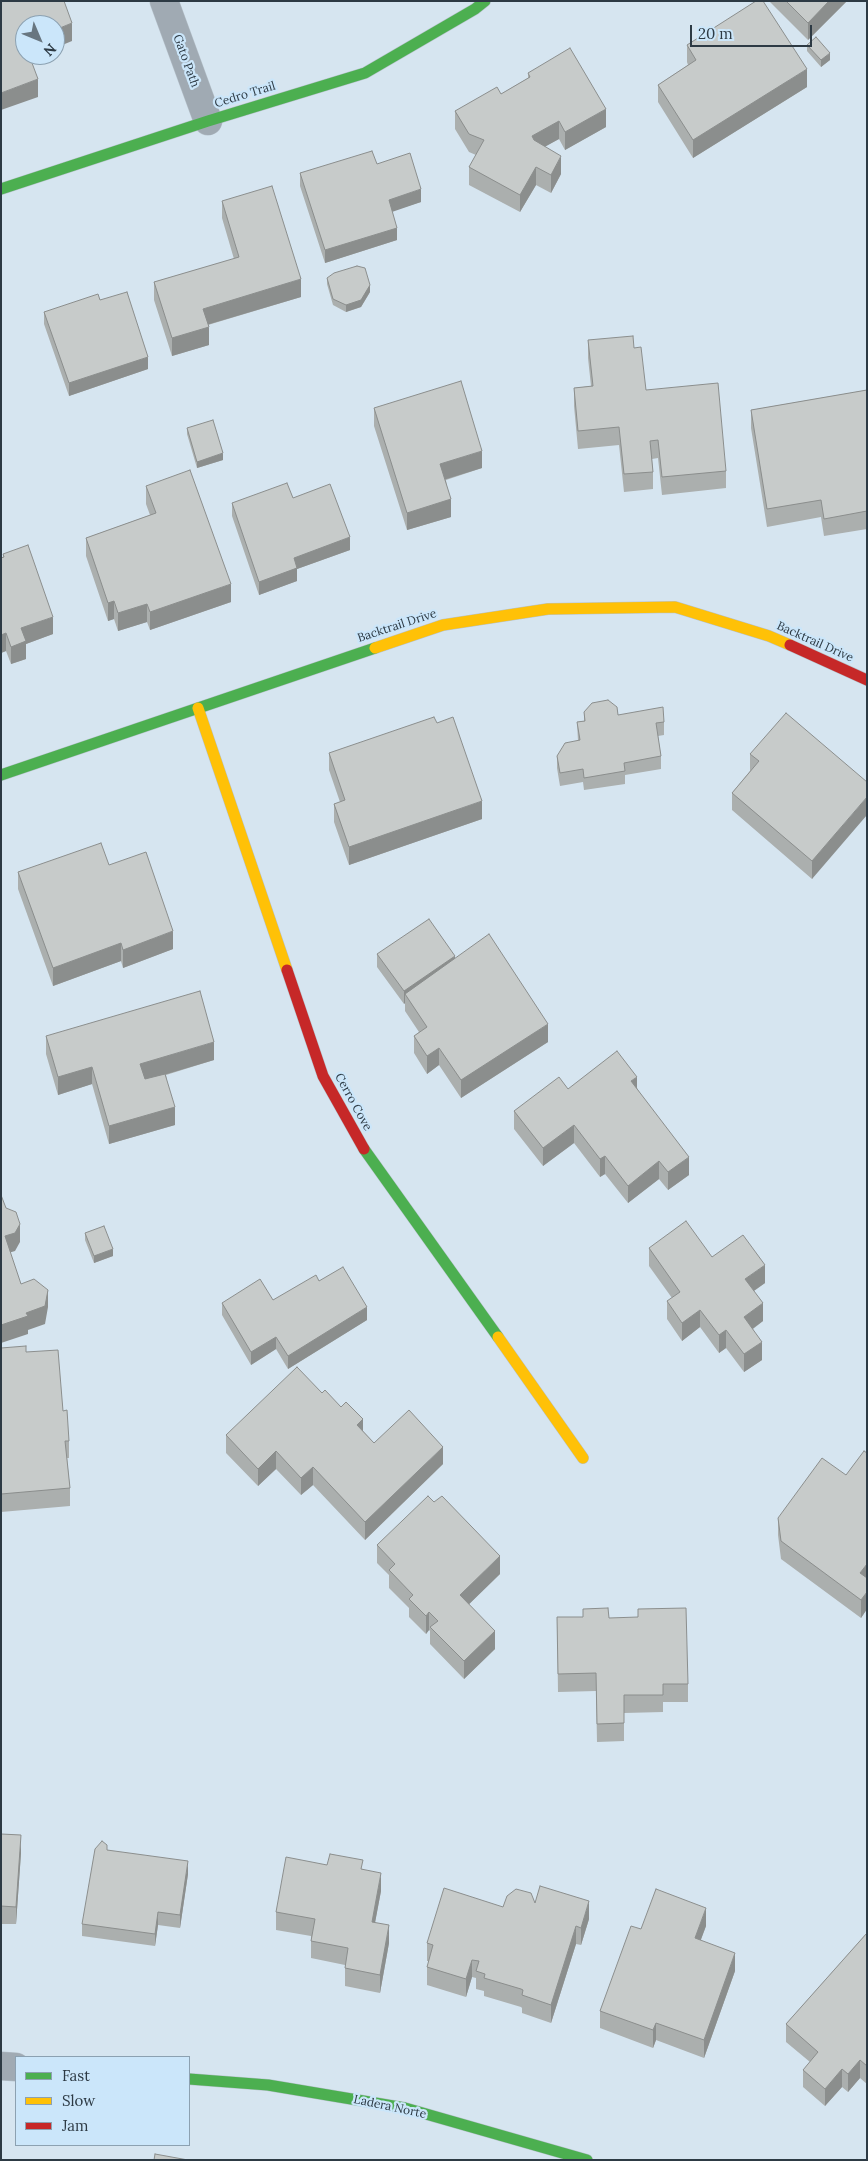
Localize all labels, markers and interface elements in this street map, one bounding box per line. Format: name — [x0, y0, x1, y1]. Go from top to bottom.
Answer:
north arrow — [15, 15, 65, 65]
scale bar — [693, 15, 816, 47]
text: 20 m — [698, 24, 733, 43]
street label: Gato Path — [170, 33, 202, 89]
text: N — [40, 40, 60, 60]
street label: Cedro Trail — [213, 79, 277, 111]
street label: Backtrail Drive — [356, 606, 438, 646]
street label: Backtrail Drive — [775, 619, 855, 665]
street label: Cerro Cove — [331, 1071, 375, 1133]
legend — [15, 2056, 190, 2146]
text: Fast — [62, 2066, 90, 2085]
text: Slow — [62, 2091, 95, 2110]
street label: Ladera Norte — [352, 2092, 428, 2122]
text: Jam — [62, 2116, 89, 2135]

